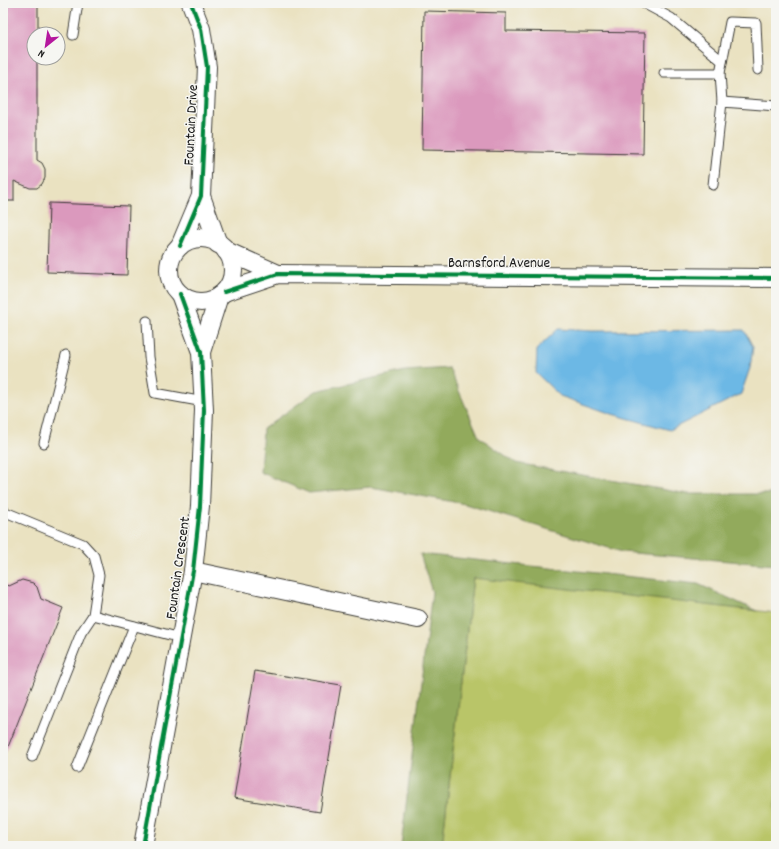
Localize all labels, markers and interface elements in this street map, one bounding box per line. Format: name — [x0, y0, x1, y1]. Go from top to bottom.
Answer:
north arrow — [26, 26, 66, 66]
text: N — [35, 44, 48, 61]
street label: Fountain Drive — [179, 83, 205, 166]
street label: Barnsford Avenue — [448, 253, 550, 275]
street label: Fountain Crescent — [161, 515, 197, 621]

